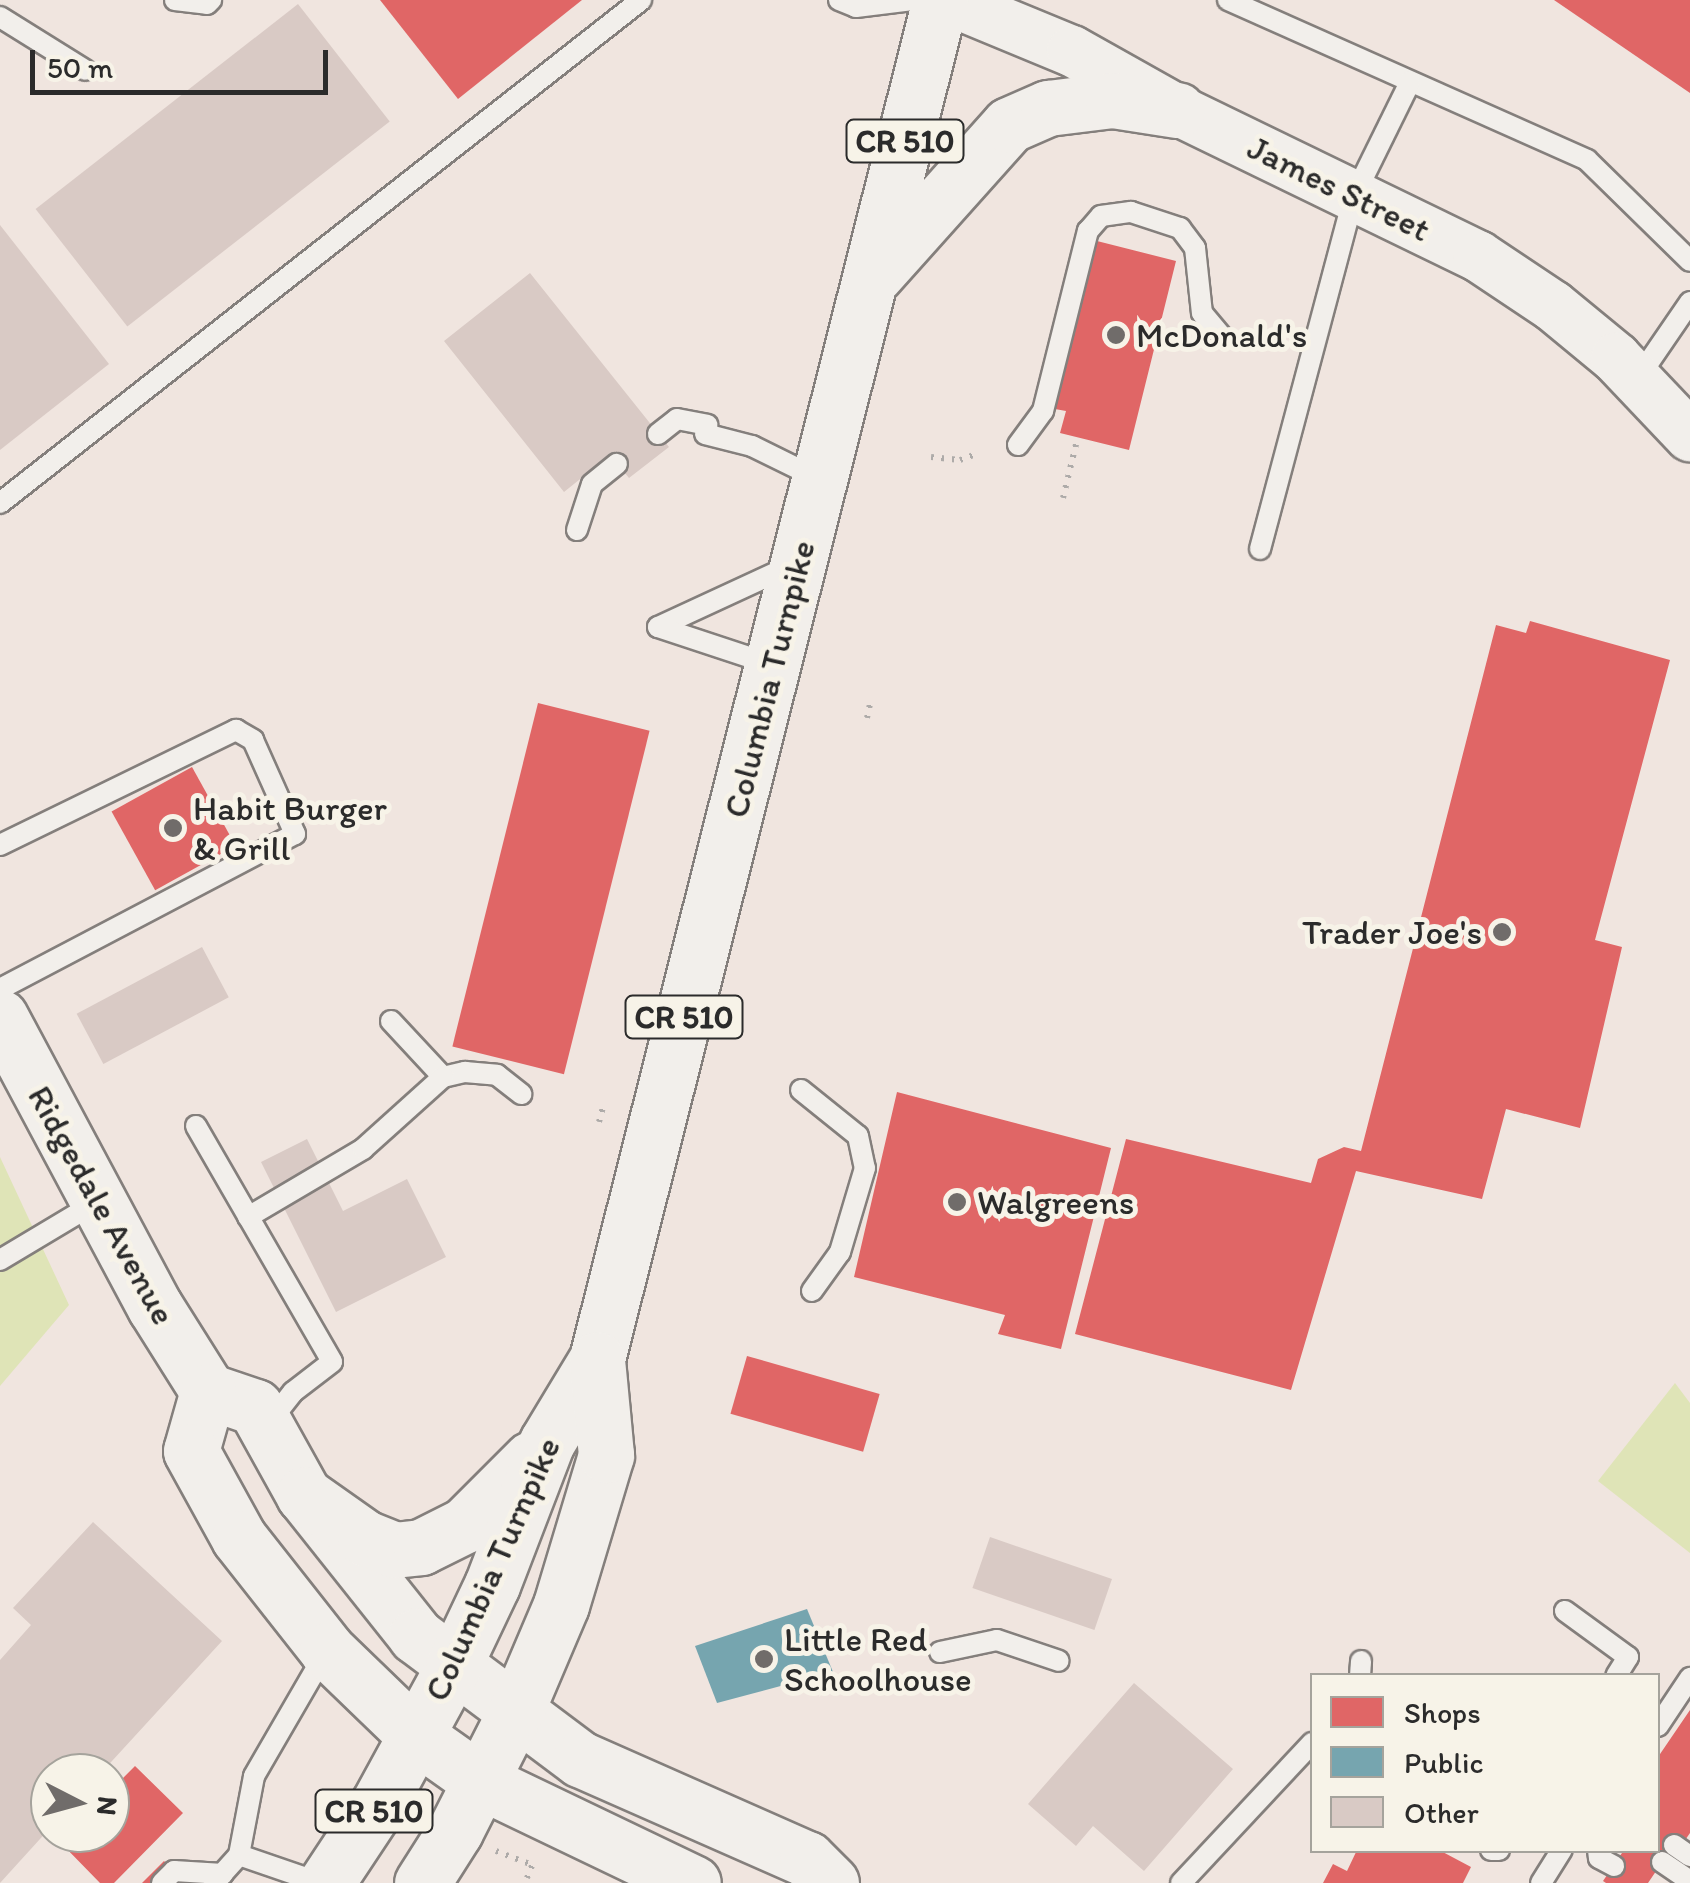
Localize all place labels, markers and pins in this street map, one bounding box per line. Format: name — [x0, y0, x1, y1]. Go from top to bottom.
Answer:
place label: McDonald's — [1136, 314, 1307, 356]
marker: McDonald's — [1105, 324, 1127, 346]
place label: Habit Burger & Grill — [193, 787, 388, 869]
marker: Habit Burger & Grill — [162, 817, 184, 839]
place label: Trader Joe's — [1303, 911, 1482, 953]
marker: Trader Joe's — [1491, 921, 1513, 943]
place label: Walgreens — [977, 1181, 1134, 1223]
marker: Walgreens — [946, 1191, 968, 1213]
place label: Little Red Schoolhouse — [784, 1618, 972, 1700]
marker: Little Red Schoolhouse — [753, 1648, 775, 1670]

